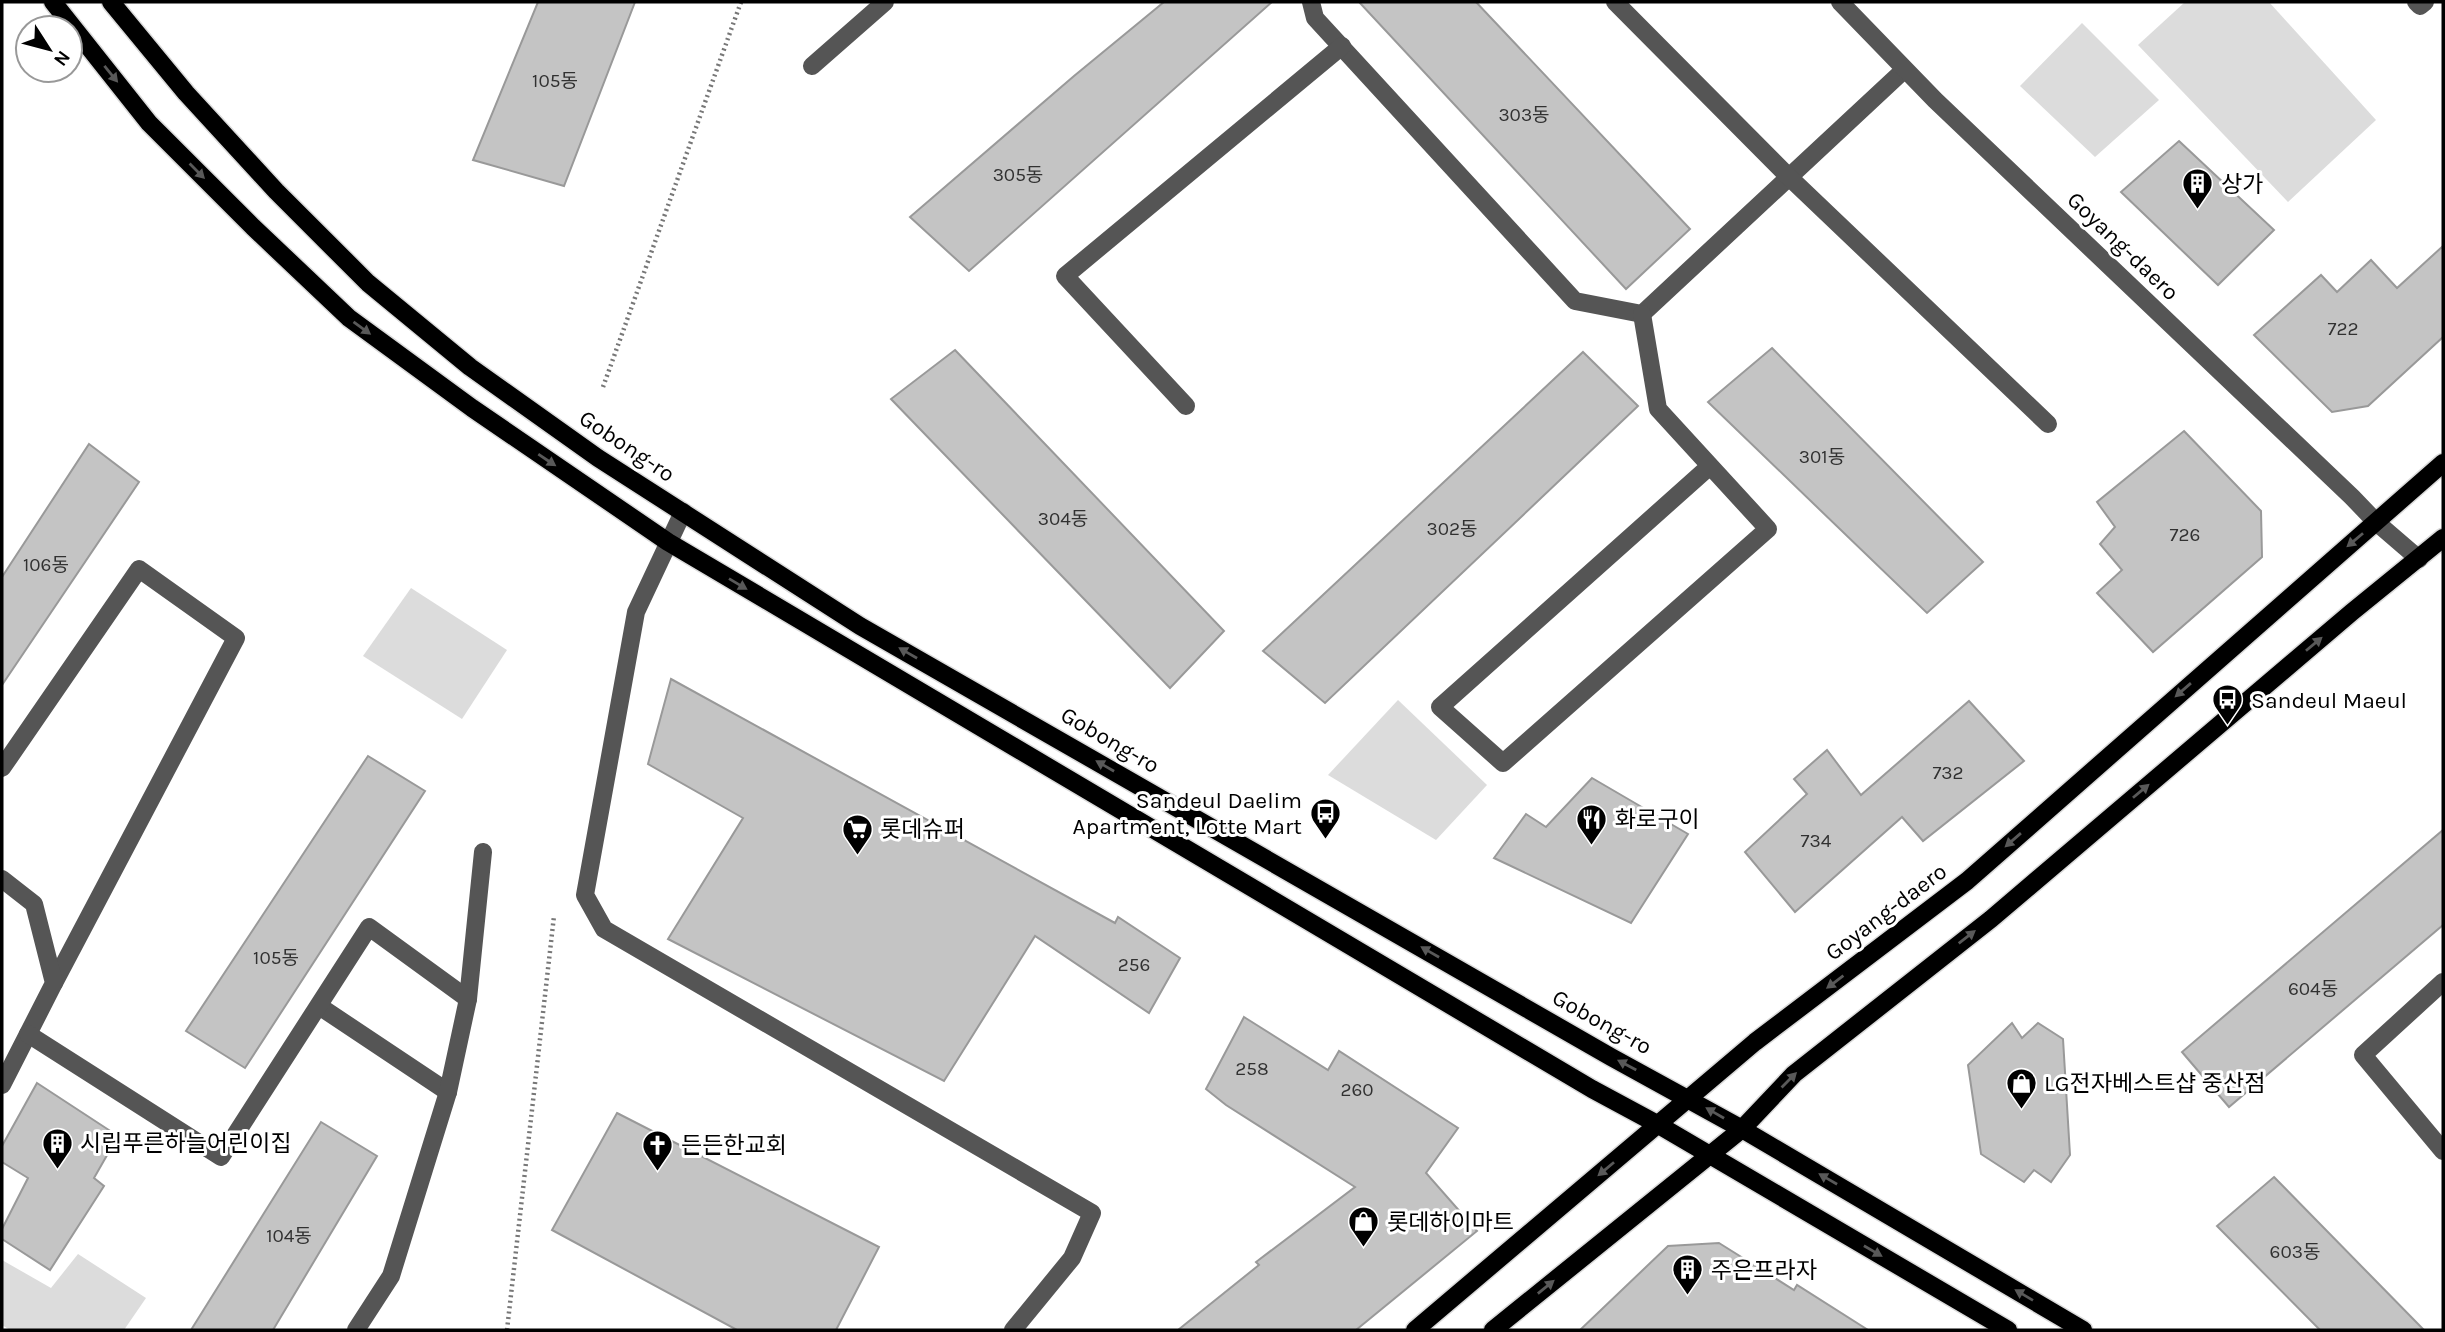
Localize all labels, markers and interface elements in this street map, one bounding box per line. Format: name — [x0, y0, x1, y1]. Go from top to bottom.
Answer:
north arrow — [14, 14, 84, 84]
text: N — [49, 46, 75, 70]
one-way arrow — [103, 65, 118, 83]
house number: 105동 — [532, 70, 578, 92]
house number: 303동 — [1498, 104, 1550, 126]
one-way arrow — [189, 162, 205, 179]
house number: 305동 — [993, 164, 1043, 186]
building icon: 상가 — [2181, 167, 2215, 211]
place label: 상가 — [2221, 171, 2263, 198]
street label: Goyang-daero — [2062, 186, 2184, 306]
house number: 722 — [2328, 318, 2358, 340]
one-way arrow — [353, 320, 371, 334]
street label: Gobong-ro — [574, 404, 680, 488]
house number: 301동 — [1799, 446, 1845, 468]
one-way arrow — [538, 453, 556, 467]
house number: 304동 — [1038, 508, 1088, 530]
house number: 302동 — [1427, 518, 1478, 540]
house number: 726 — [2170, 524, 2200, 546]
one-way arrow — [2346, 532, 2363, 547]
house number: 106동 — [23, 554, 69, 576]
one-way arrow — [728, 577, 747, 590]
one-way arrow — [2306, 637, 2323, 652]
one-way arrow — [898, 647, 917, 659]
one-way arrow — [2175, 682, 2192, 697]
bus stop icon: Sandeul Maeul — [2211, 683, 2245, 727]
place label: Sandeul Maeul — [2251, 687, 2407, 714]
street label: Gobong-ro — [1056, 701, 1164, 779]
one-way arrow — [1096, 759, 1115, 772]
house number: 732 — [1932, 762, 1964, 784]
one-way arrow — [2132, 783, 2150, 799]
place label: Sandeul Daelim Apartment, Lotte Mart — [1073, 787, 1302, 840]
bus stop icon: Sandeul Daelim Apartment, Lotte Mart — [1308, 796, 1342, 840]
restaurant icon: 화로구이 — [1575, 802, 1609, 846]
place label: 화로구이 — [1615, 806, 1700, 833]
supermarket icon: 롯데슈퍼 — [840, 812, 874, 856]
place label: 롯데슈퍼 — [880, 816, 965, 843]
house number: 734 — [1801, 830, 1832, 852]
one-way arrow — [2005, 832, 2022, 848]
street label: Goyang-daero — [1820, 858, 1952, 966]
one-way arrow — [1958, 931, 1976, 945]
one-way arrow — [1420, 946, 1440, 958]
house number: 105동 — [253, 947, 299, 969]
house number: 256 — [1118, 954, 1150, 976]
one-way arrow — [1826, 974, 1844, 988]
house number: 604동 — [2288, 978, 2338, 1000]
street label: Gobong-ro — [1548, 984, 1656, 1060]
house number: 258 — [1235, 1058, 1269, 1080]
one-way arrow — [1617, 1060, 1637, 1072]
shop icon: LG전자베스트샵 중산점 — [2004, 1066, 2038, 1110]
place label: LG전자베스트샵 중산점 — [2044, 1070, 2265, 1097]
one-way arrow — [1781, 1071, 1798, 1088]
house number: 260 — [1340, 1079, 1374, 1101]
one-way arrow — [1705, 1107, 1725, 1119]
building icon: 시립푸른하늘어린이집 — [40, 1126, 74, 1170]
church icon: 든든한교회 — [641, 1128, 675, 1172]
place label: 시립푸른하늘어린이집 — [80, 1130, 292, 1157]
place label: 든든한교회 — [681, 1132, 787, 1159]
one-way arrow — [1597, 1161, 1614, 1176]
one-way arrow — [1819, 1173, 1838, 1185]
shop icon: 롯데하이마트 — [1347, 1205, 1381, 1249]
place label: 롯데하이마트 — [1387, 1209, 1514, 1236]
house number: 104동 — [266, 1225, 312, 1247]
house number: 603동 — [2270, 1241, 2320, 1263]
one-way arrow — [1863, 1245, 1882, 1258]
building icon: 주은프라자 — [1671, 1253, 1705, 1297]
place label: 주은프라자 — [1711, 1257, 1817, 1284]
one-way arrow — [1537, 1280, 1554, 1295]
one-way arrow — [2014, 1289, 2033, 1302]

